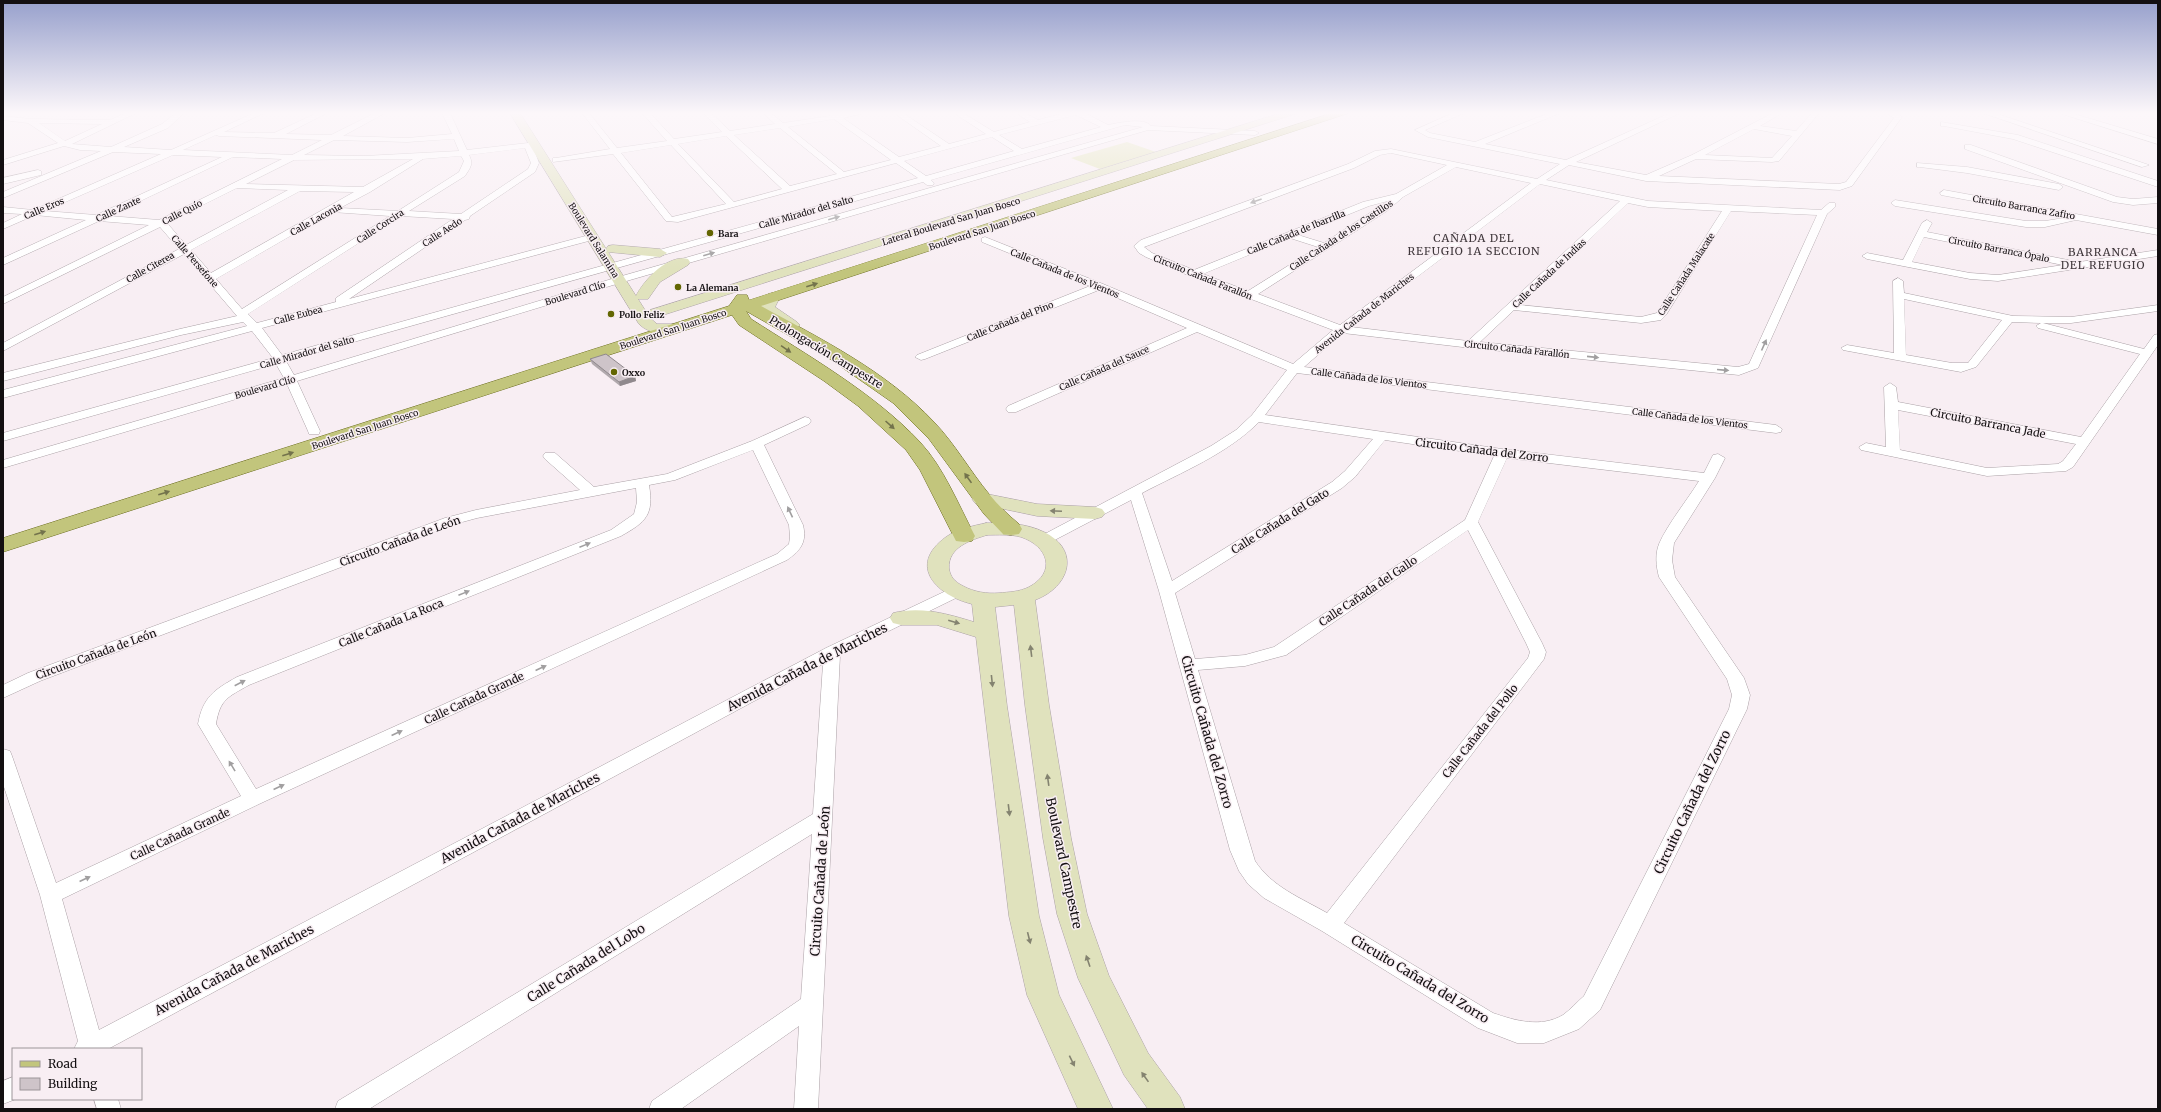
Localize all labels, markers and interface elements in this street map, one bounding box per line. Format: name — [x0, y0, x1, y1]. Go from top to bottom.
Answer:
street label: Calle Mirador del Salto — [758, 193, 854, 231]
street label: Circuito Barranca Zafiro — [1972, 193, 2076, 221]
street label: Calle Eros — [22, 194, 66, 221]
street label: Calle Zante — [94, 194, 142, 224]
street label: Lateral Boulevard San Juan Bosco — [881, 195, 1021, 247]
street label: Calle Quío — [160, 197, 204, 227]
street label: Calle Cañada de los Castillos — [1287, 197, 1395, 273]
one-way arrow — [1249, 198, 1261, 204]
street label: Calle Laconia — [288, 200, 344, 238]
street label: Boulevard Salamina — [566, 200, 622, 280]
street label: Calle Corcira — [354, 207, 406, 245]
street label: Calle Cañada de Ibarrilla — [1245, 207, 1347, 257]
street label: Boulevard San Juan Bosco — [927, 208, 1037, 252]
street label: Calle Aedo — [420, 215, 464, 249]
one-way arrow — [828, 215, 840, 221]
marker: Bara — [705, 228, 715, 238]
place label: Bara — [718, 228, 739, 239]
street label: Calle Cañada Malacate — [1655, 230, 1717, 317]
district label: CAÑADA DEL REFUGIO 1A SECCION — [1407, 231, 1541, 258]
street label: Calle Persefone — [169, 233, 221, 290]
street label: Circuito Barranca Ópalo — [1948, 233, 2051, 264]
street label: Calle Cañada de Indias — [1510, 236, 1588, 310]
district label: BARRANCA DEL REFUGIO — [2061, 245, 2145, 272]
street label: Calle Cañada de los Vientos — [1009, 246, 1122, 300]
street label: Calle Citerea — [124, 249, 176, 285]
one-way arrow — [703, 251, 715, 257]
street label: Circuito Cañada Farallón — [1152, 252, 1254, 302]
street label: Avenida Cañada de Mariches — [1311, 270, 1416, 356]
street label: Boulevard Clío — [543, 279, 607, 307]
marker: La Alemana — [673, 282, 683, 292]
place label: La Alemana — [686, 282, 739, 293]
one-way arrow — [806, 282, 818, 288]
street label: Calle Cañada del Pino — [965, 299, 1055, 343]
street label: Calle Eubea — [273, 303, 324, 327]
street label: Boulevard San Juan Bosco — [618, 307, 728, 351]
marker: Pollo Feliz — [606, 309, 616, 319]
place label: Pollo Feliz — [619, 309, 665, 320]
street label: Prolongación Campestre — [767, 313, 885, 392]
street label: Calle Mirador del Salto — [259, 333, 355, 371]
street label: Circuito Cañada Farallón — [1464, 338, 1570, 360]
one-way arrow — [1761, 339, 1767, 350]
street label: Calle Cañada del Sauce — [1057, 343, 1151, 393]
one-way arrow — [780, 345, 791, 352]
one-way arrow — [1587, 354, 1599, 360]
street label: Calle Cañada de los Vientos — [1311, 365, 1428, 391]
marker: Oxxo — [609, 367, 619, 377]
place label: Oxxo — [622, 367, 646, 378]
one-way arrow — [1717, 367, 1729, 373]
street label: Boulevard Clío — [233, 373, 297, 401]
street label: Calle Cañada de los Vientos — [1632, 405, 1749, 431]
street label: Circuito Barranca Jade — [1929, 405, 2047, 441]
street label: Boulevard San Juan Bosco — [310, 407, 420, 451]
one-way arrow — [885, 421, 895, 430]
street label: Circuito Cañada del Zorro — [1415, 435, 1550, 465]
one-way arrow — [282, 450, 294, 456]
one-way arrow — [964, 472, 972, 483]
street label: Calle Cañada del Gato — [1228, 485, 1332, 557]
one-way arrow — [158, 490, 170, 496]
one-way arrow — [787, 506, 793, 518]
one-way arrow — [1050, 507, 1062, 514]
street label: Circuito Cañada de León — [338, 512, 463, 569]
one-way arrow — [34, 530, 46, 536]
one-way arrow — [580, 542, 592, 548]
street label: Calle Cañada del Gallo — [1316, 553, 1420, 629]
one-way arrow — [459, 590, 471, 596]
street label: Calle Cañada La Roca — [337, 596, 445, 650]
street label: Avenida Cañada de Mariches — [723, 619, 890, 715]
one-way arrow — [948, 619, 960, 625]
street label: Circuito Cañada de León — [34, 625, 159, 682]
one-way arrow — [1027, 645, 1034, 657]
street label: Circuito Cañada del Zorro — [1177, 654, 1237, 811]
one-way arrow — [535, 664, 547, 670]
street label: Calle Cañada Grande — [422, 669, 526, 727]
one-way arrow — [989, 675, 995, 687]
one-way arrow — [234, 680, 246, 687]
street label: Calle Cañada del Pollo — [1439, 681, 1521, 781]
street label: Circuito Cañada del Zorro — [1650, 727, 1734, 877]
one-way arrow — [391, 730, 402, 736]
one-way arrow — [228, 761, 236, 771]
street label: Avenida Cañada de Mariches — [436, 769, 603, 868]
one-way arrow — [1045, 774, 1051, 786]
one-way arrow — [273, 784, 284, 790]
street label: Boulevard Campestre — [1042, 796, 1086, 930]
one-way arrow — [1006, 804, 1012, 816]
street label: Calle Cañada Grande — [128, 805, 232, 863]
street label: Circuito Cañada de León — [806, 805, 834, 957]
one-way arrow — [79, 876, 91, 882]
street label: Calle Cañada del Lobo — [524, 920, 649, 1006]
street label: Avenida Cañada de Mariches — [150, 921, 317, 1020]
street label: Circuito Cañada del Zorro — [1348, 931, 1492, 1027]
one-way arrow — [1027, 932, 1033, 944]
one-way arrow — [1085, 954, 1091, 966]
legend — [12, 1048, 142, 1100]
one-way arrow — [1069, 1055, 1075, 1066]
text: Road — [48, 1056, 77, 1071]
one-way arrow — [1141, 1072, 1149, 1082]
text: Building — [48, 1076, 98, 1091]

